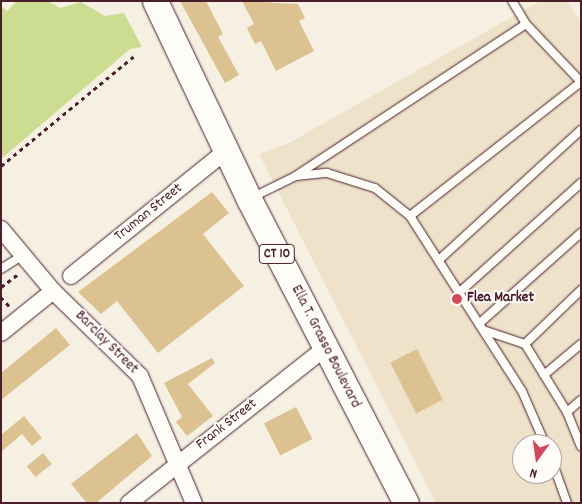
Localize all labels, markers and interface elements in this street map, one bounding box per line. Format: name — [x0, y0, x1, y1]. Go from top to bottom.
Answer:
street label: Truman Street — [111, 180, 187, 246]
road number: CT 10 — [258, 242, 296, 266]
street label: Ella T. Grasso Boulevard — [286, 283, 364, 411]
place label: Flea Market — [467, 290, 534, 308]
marker: Flea Market — [451, 293, 463, 305]
street label: Barclay Street — [71, 308, 141, 378]
street label: Frank Street — [193, 396, 261, 454]
north arrow — [512, 434, 562, 484]
text: N — [528, 462, 539, 483]

